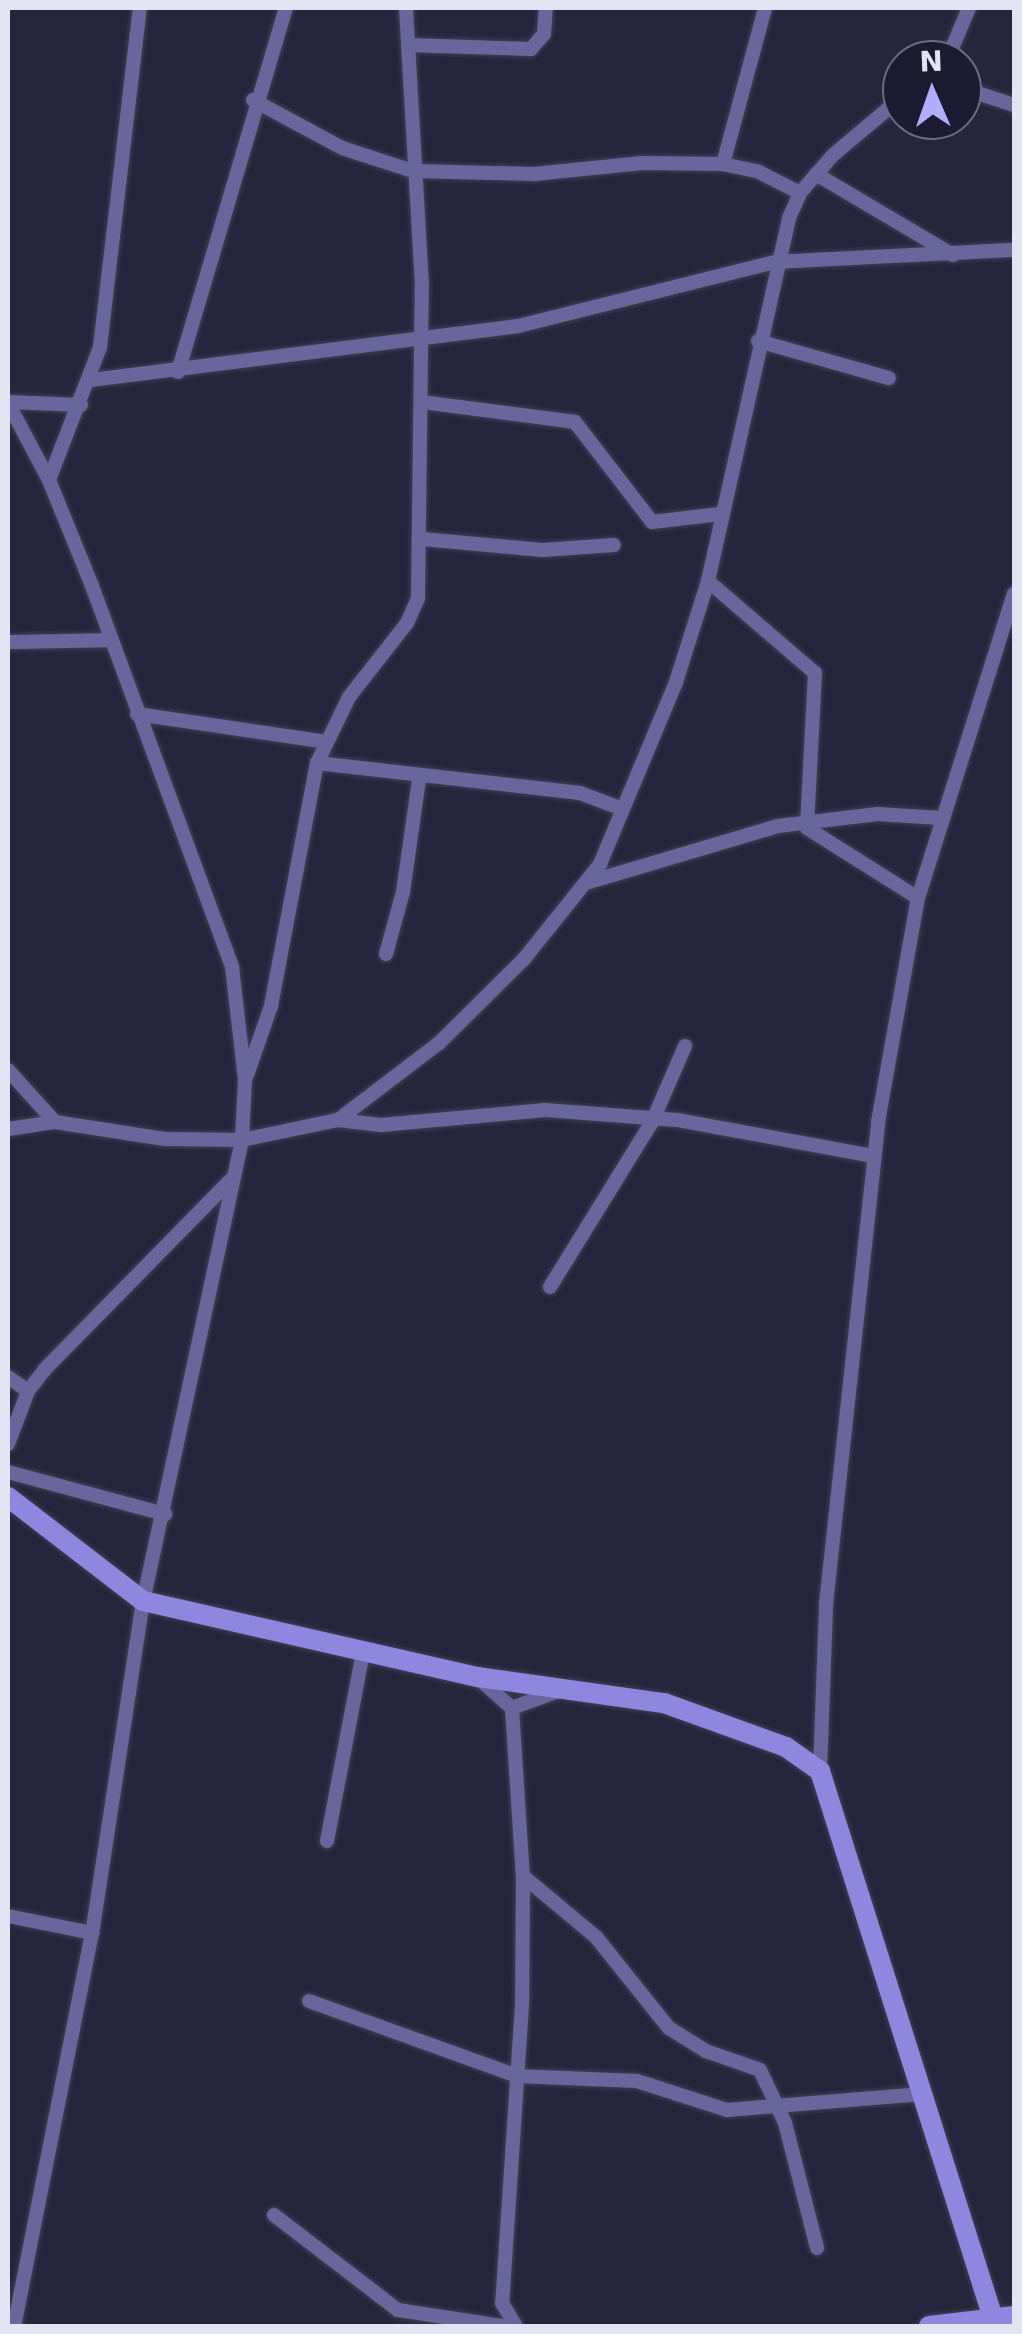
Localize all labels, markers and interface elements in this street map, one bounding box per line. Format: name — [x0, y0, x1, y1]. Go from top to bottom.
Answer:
north arrow — [882, 40, 982, 140]
text: N — [919, 45, 943, 78]

